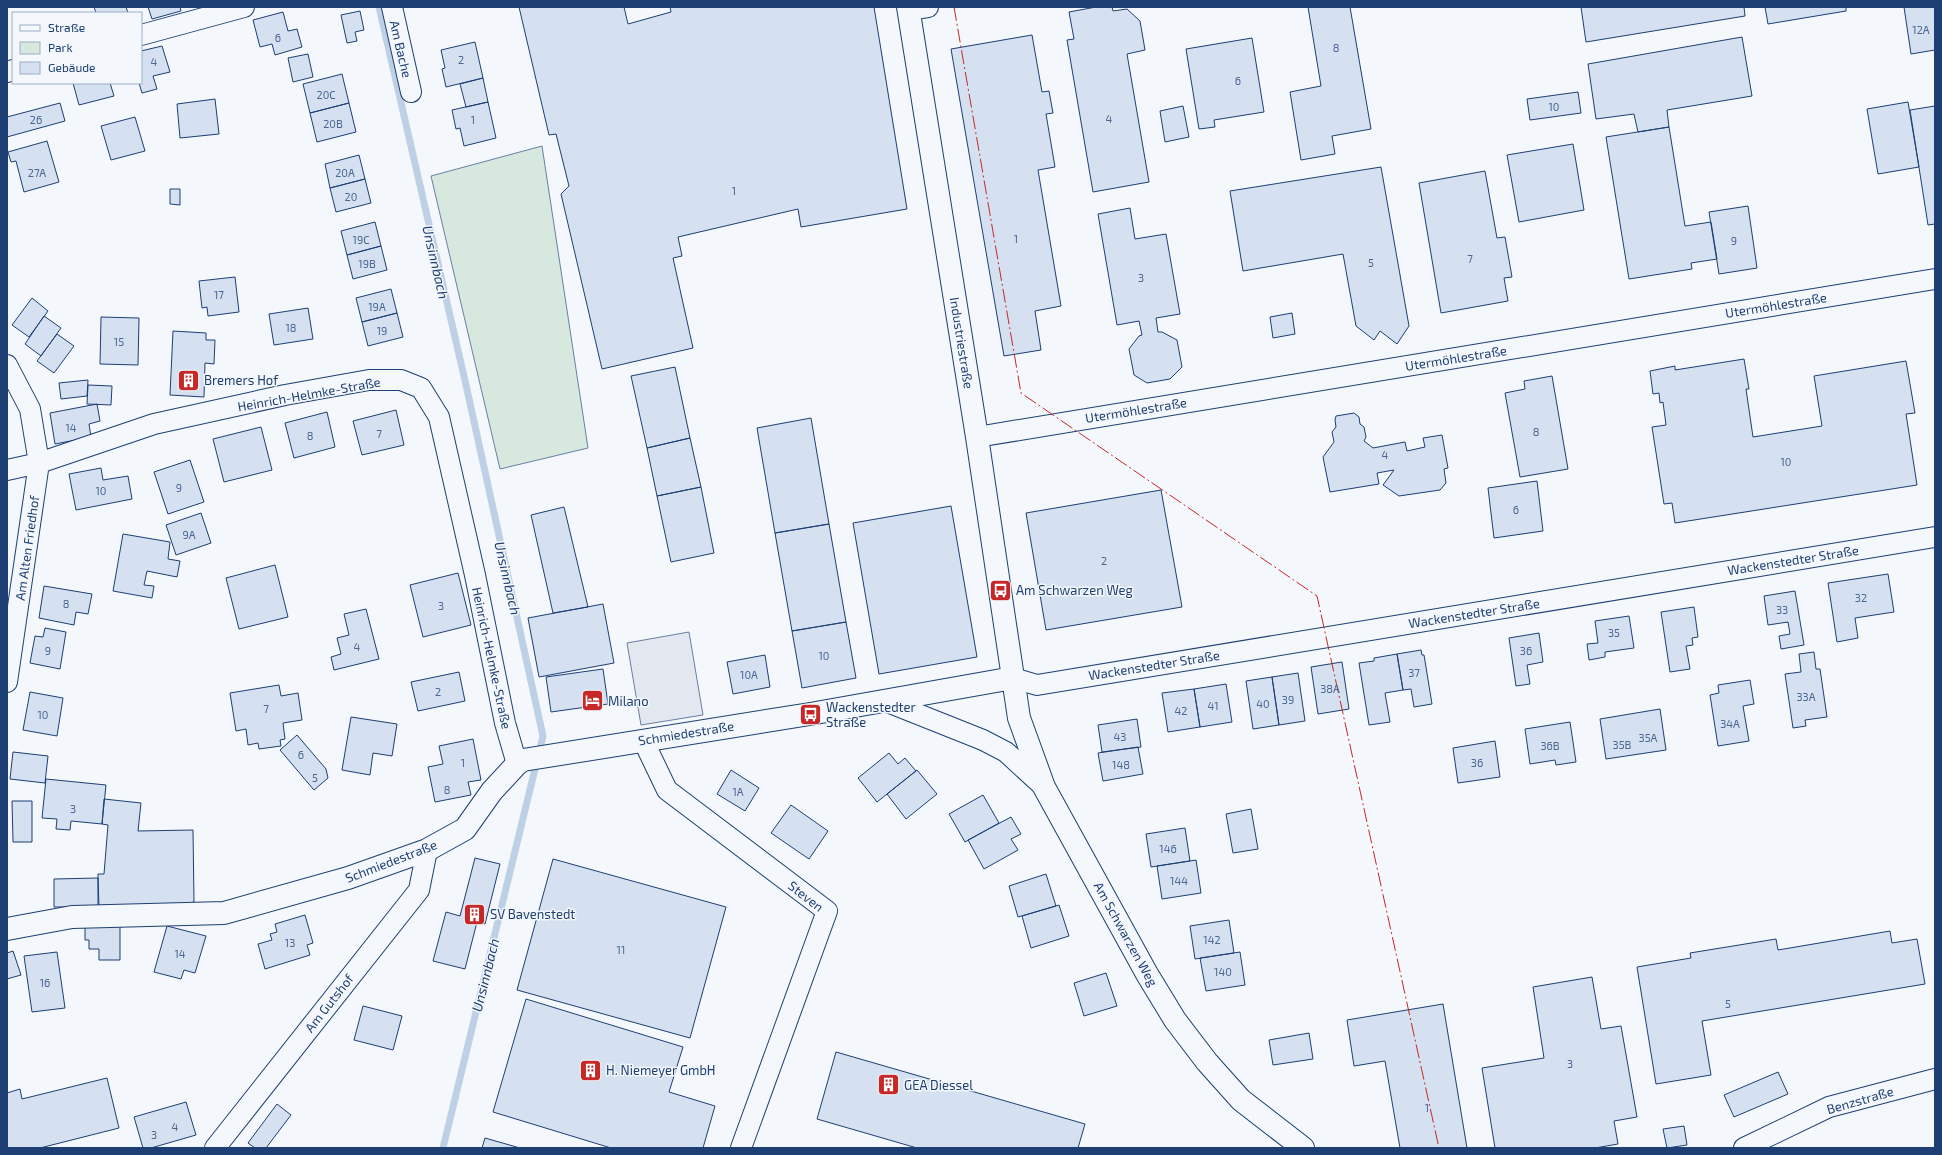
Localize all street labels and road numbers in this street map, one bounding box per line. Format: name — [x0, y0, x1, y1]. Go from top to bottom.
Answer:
street label: Am Bache — [387, 19, 415, 79]
street label: Utermöhlestraße — [1724, 289, 1828, 321]
street label: Industriestraße — [947, 296, 977, 390]
street label: Utermöhlestraße — [1404, 342, 1508, 374]
street label: Heinrich-Helmke-Straße — [236, 374, 382, 414]
street label: Utermöhlestraße — [1084, 394, 1188, 426]
street label: Am Alten Friedhof — [12, 493, 42, 602]
street label: Wackenstedter Straße — [1726, 542, 1860, 578]
street label: Heinrich-Helmke-Straße — [469, 585, 515, 731]
street label: Wackenstedter Straße — [1407, 595, 1541, 631]
street label: Wackenstedter Straße — [1087, 647, 1221, 683]
street label: Schmiedestraße — [637, 718, 735, 748]
street label: Schmiedestraße — [343, 836, 439, 886]
street label: Steven — [785, 877, 827, 915]
street label: Am Schwarzen Weg — [1091, 879, 1161, 989]
street label: Am Gutshof — [301, 970, 357, 1035]
street label: Benzstraße — [1825, 1083, 1895, 1117]

